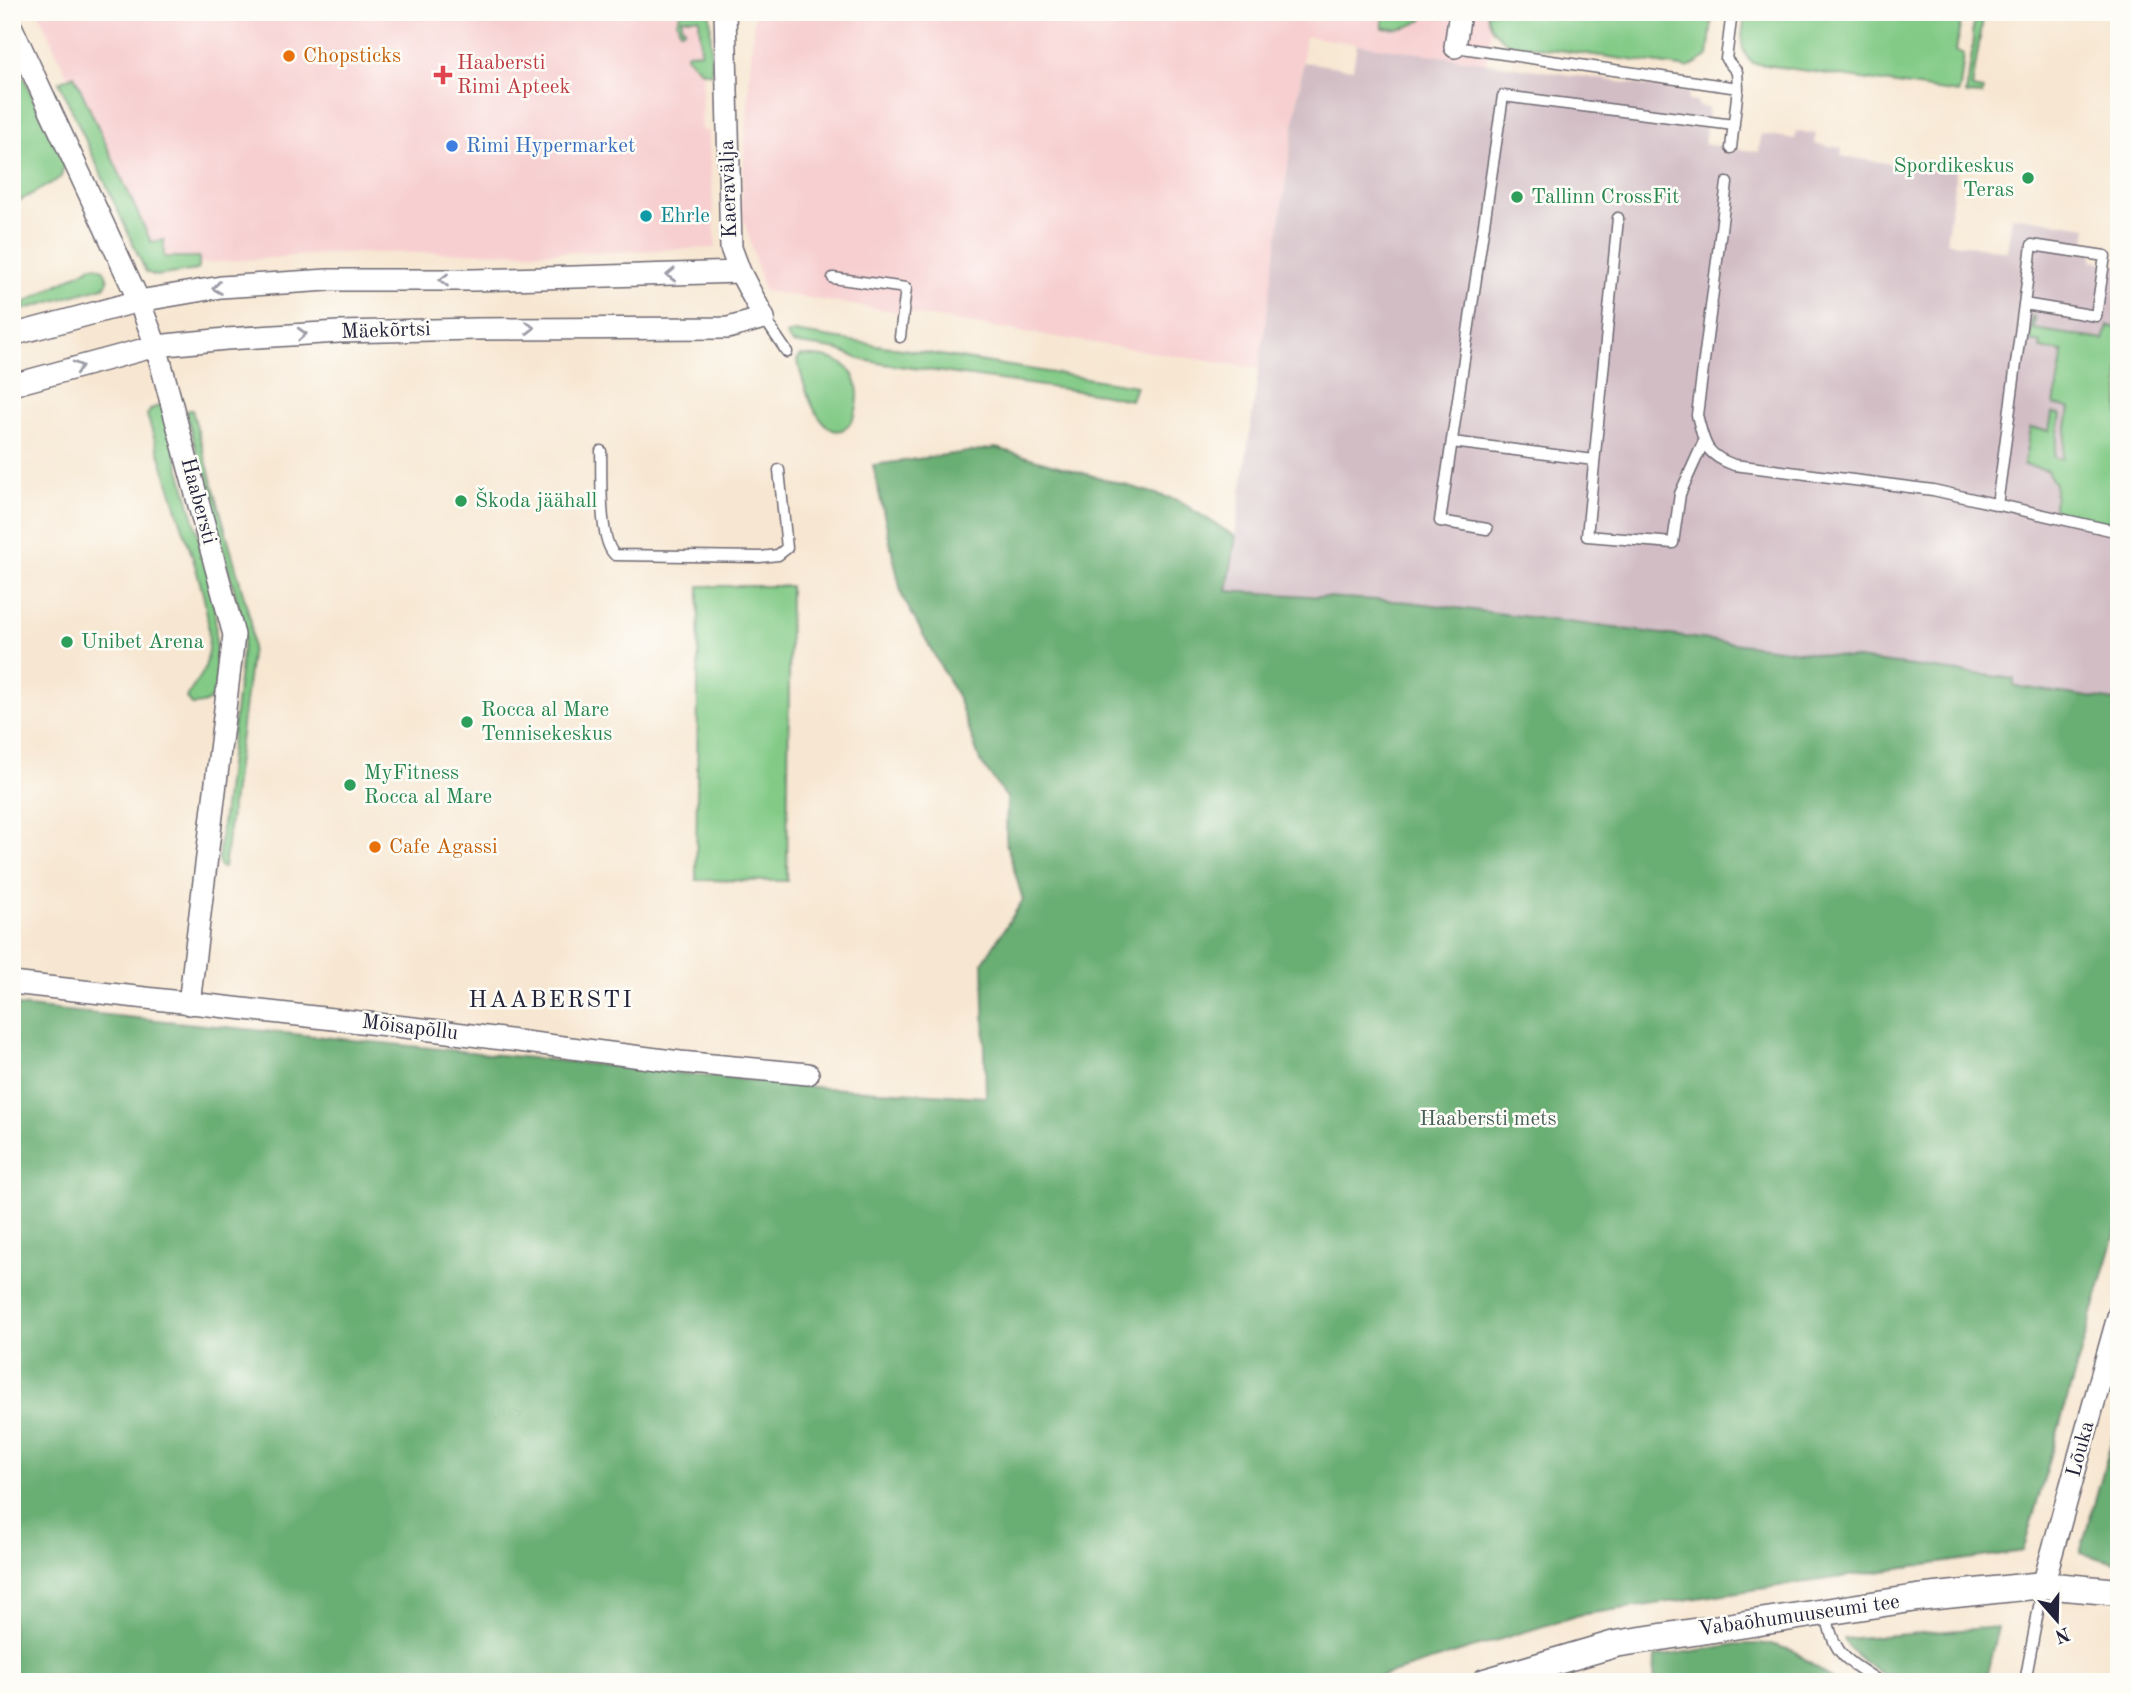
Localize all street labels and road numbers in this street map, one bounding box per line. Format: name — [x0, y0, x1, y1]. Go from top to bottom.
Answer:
street label: Kaeravälja — [717, 139, 741, 239]
street label: Mäekõrtsi — [341, 319, 431, 343]
street label: Haabersti — [176, 456, 220, 546]
street label: Mõisapõllu — [361, 1012, 459, 1044]
street label: Lõuka — [2063, 1419, 2099, 1479]
street label: Vabaõhumuuseumi tee — [1697, 1591, 1901, 1641]

